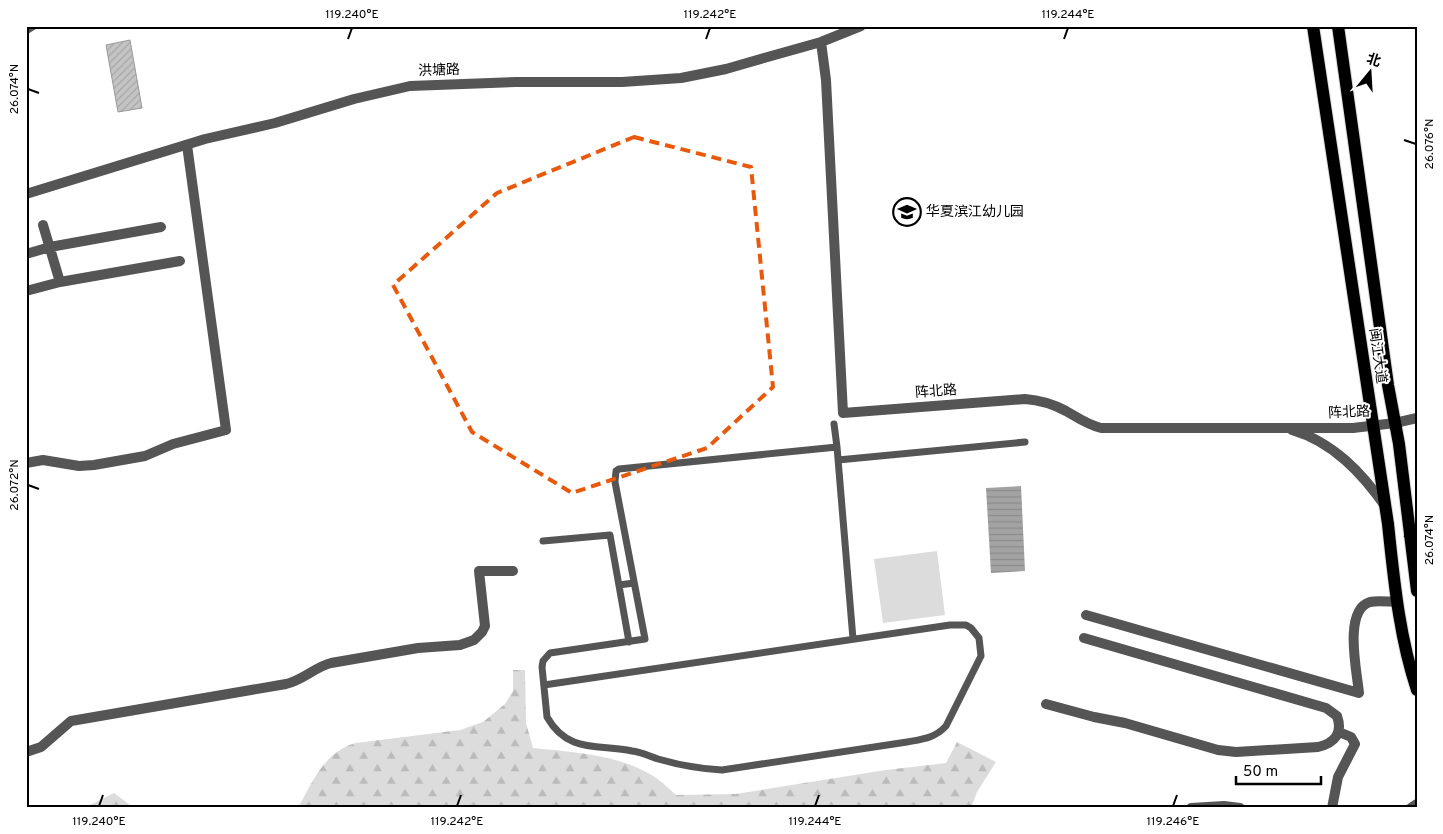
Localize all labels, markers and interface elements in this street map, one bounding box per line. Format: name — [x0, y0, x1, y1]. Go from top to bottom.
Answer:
text: 119.240°E — [325, 7, 379, 23]
text: 119.242°E — [684, 7, 736, 23]
text: 119.244°E — [1041, 7, 1095, 23]
north arrow — [1346, 48, 1396, 98]
text: 北 — [1364, 51, 1383, 71]
street label: 洪塘路 — [418, 61, 460, 80]
text: 26.074°N — [7, 64, 23, 114]
text: 26.076°N — [1422, 119, 1438, 169]
school or university icon: 华夏滨江幼儿园 — [892, 197, 922, 227]
place label: 华夏滨江幼儿园 — [926, 203, 1024, 221]
street label: 闽江大道 — [1365, 327, 1389, 385]
street label: 阵北路 — [914, 381, 958, 402]
street label: 阵北路 — [1328, 402, 1370, 423]
text: 26.072°N — [7, 459, 23, 511]
text: 26.074°N — [1422, 515, 1438, 565]
scale bar — [1236, 754, 1320, 786]
text: 50 m — [1243, 763, 1278, 782]
text: 119.240°E — [72, 814, 126, 830]
text: 119.242°E — [431, 814, 483, 830]
text: 119.244°E — [788, 814, 842, 830]
text: 119.246°E — [1147, 814, 1199, 830]

